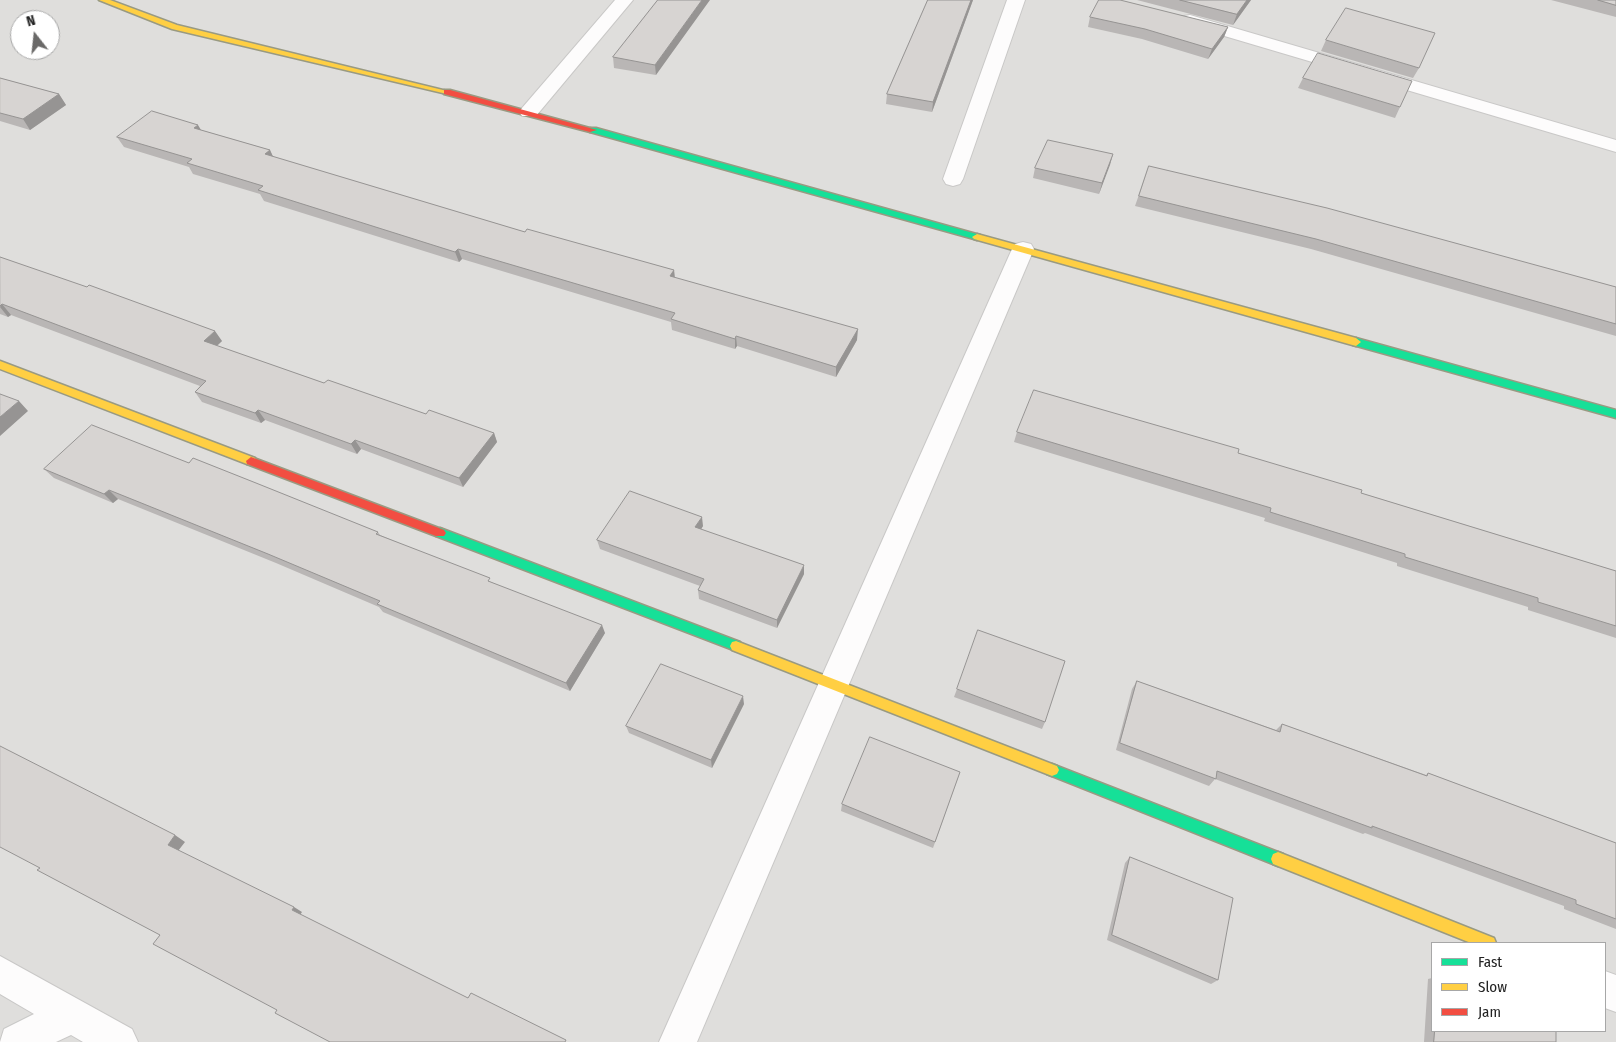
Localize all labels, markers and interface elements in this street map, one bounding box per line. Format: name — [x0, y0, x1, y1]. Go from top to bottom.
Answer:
north arrow — [10, 10, 60, 60]
text: N — [25, 12, 37, 30]
legend — [1431, 942, 1606, 1032]
text: Fast — [1478, 953, 1502, 971]
text: Slow — [1478, 978, 1507, 996]
text: Jam — [1478, 1003, 1501, 1021]

